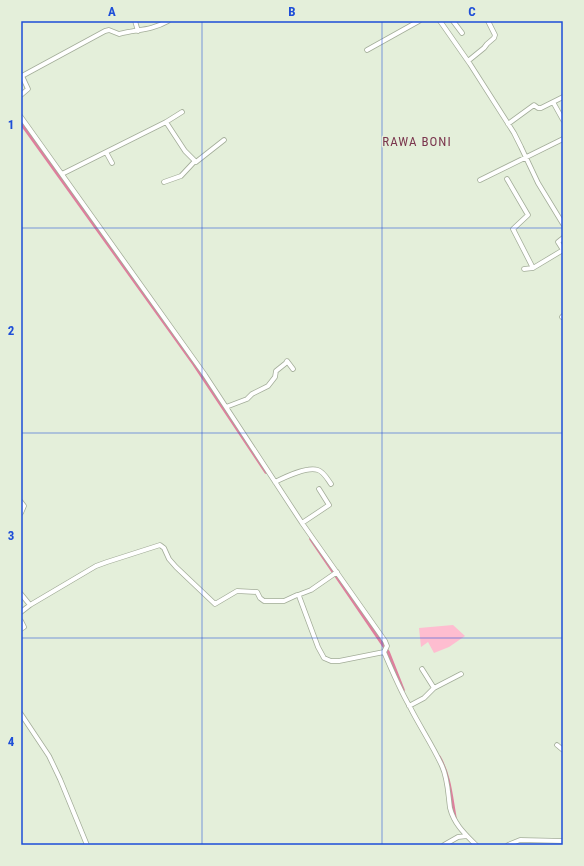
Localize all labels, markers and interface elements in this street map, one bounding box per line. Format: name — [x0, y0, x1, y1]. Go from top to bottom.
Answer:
text: A — [108, 4, 116, 19]
text: B — [288, 4, 296, 19]
text: C — [468, 4, 476, 19]
text: 1 — [8, 117, 14, 132]
district label: RAWA BONI — [382, 134, 452, 149]
text: 2 — [8, 323, 15, 338]
text: 3 — [8, 528, 14, 543]
text: 4 — [8, 734, 15, 749]

